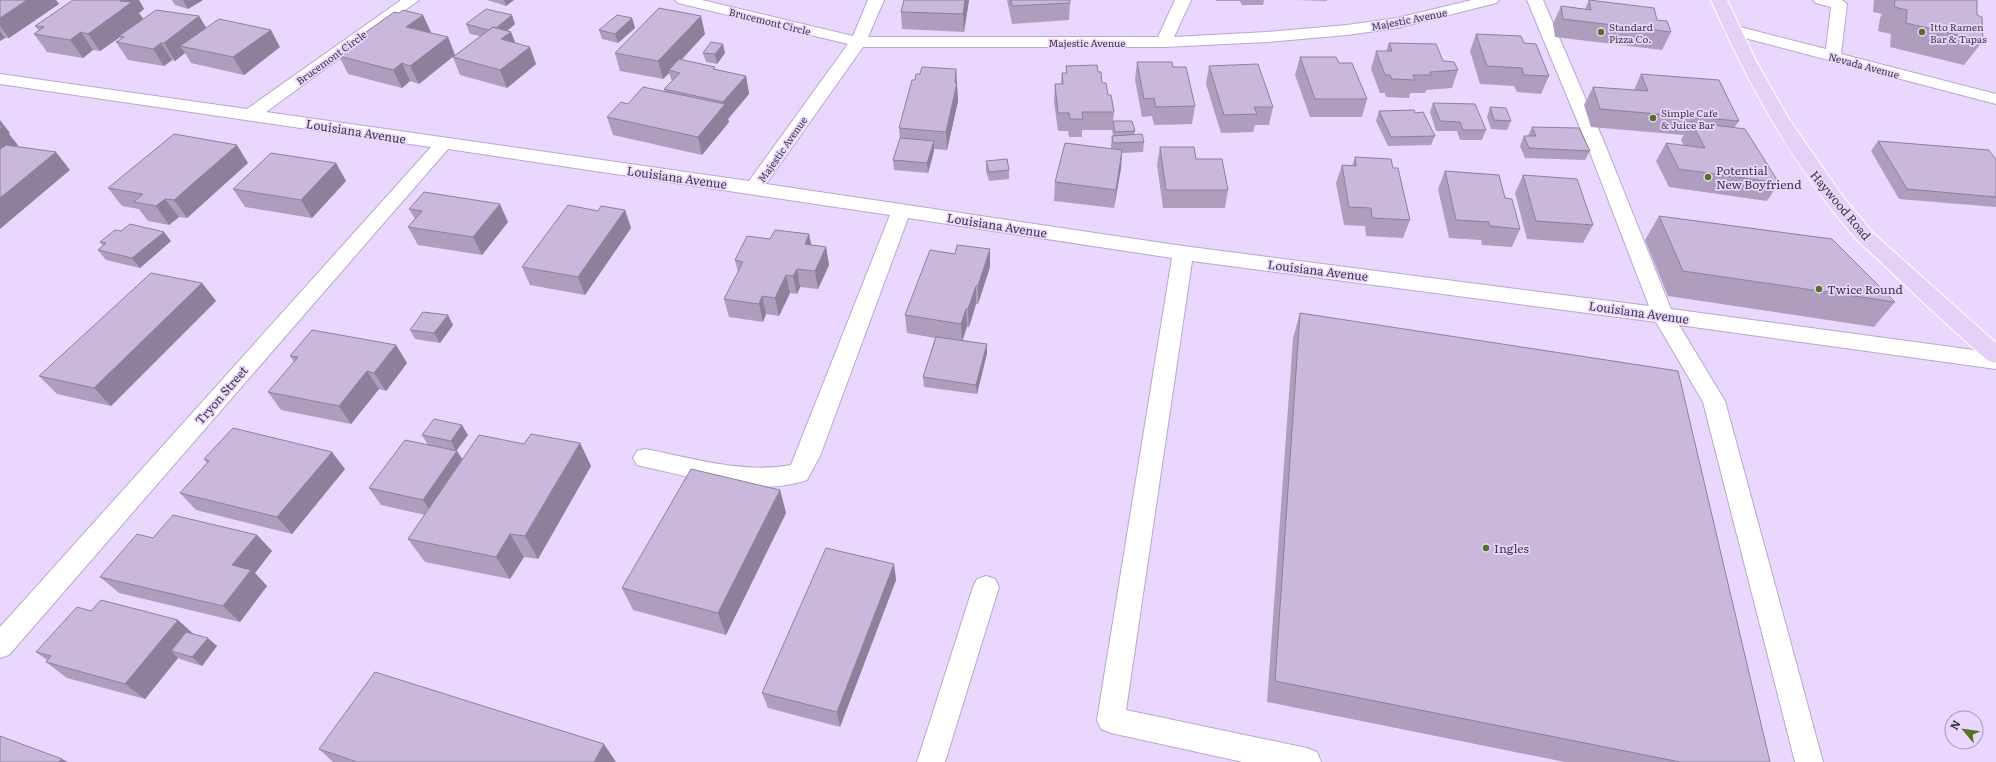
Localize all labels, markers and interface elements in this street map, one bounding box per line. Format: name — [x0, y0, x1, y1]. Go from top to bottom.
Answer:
street label: Brucemont Circle — [728, 4, 812, 38]
street label: Majestic Avenue — [1370, 4, 1448, 34]
place label: Standard Pizza Co. — [1609, 19, 1653, 46]
place label: Itto Ramen Bar & Tapas — [1930, 19, 1987, 46]
street label: Brucemont Circle — [293, 26, 369, 88]
marker: Standard Pizza Co. — [1596, 27, 1606, 37]
marker: Itto Ramen Bar & Tapas — [1917, 27, 1927, 37]
street label: Majestic Avenue — [1048, 35, 1126, 50]
street label: Nevada Avenue — [1827, 48, 1901, 82]
place label: Simple Cafe & Juice Bar — [1661, 105, 1718, 132]
street label: Majestic Avenue — [754, 113, 810, 185]
marker: Simple Cafe & Juice Bar — [1648, 113, 1658, 123]
street label: Louisiana Avenue — [305, 114, 407, 148]
street label: Louisiana Avenue — [626, 161, 728, 193]
place label: Potential New Boyfriend — [1716, 161, 1802, 193]
street label: Haywood Road — [1807, 166, 1876, 244]
marker: Potential New Boyfriend — [1703, 172, 1713, 182]
street label: Louisiana Avenue — [946, 208, 1048, 242]
street label: Louisiana Avenue — [1267, 255, 1369, 285]
place label: Twice Round — [1827, 280, 1904, 298]
marker: Twice Round — [1814, 284, 1824, 294]
street label: Louisiana Avenue — [1588, 296, 1690, 328]
street label: Tryon Street — [190, 362, 252, 428]
place label: Ingles — [1494, 539, 1529, 557]
marker: Ingles — [1481, 543, 1491, 553]
north arrow — [1944, 710, 1984, 750]
text: N — [1945, 717, 1964, 733]

